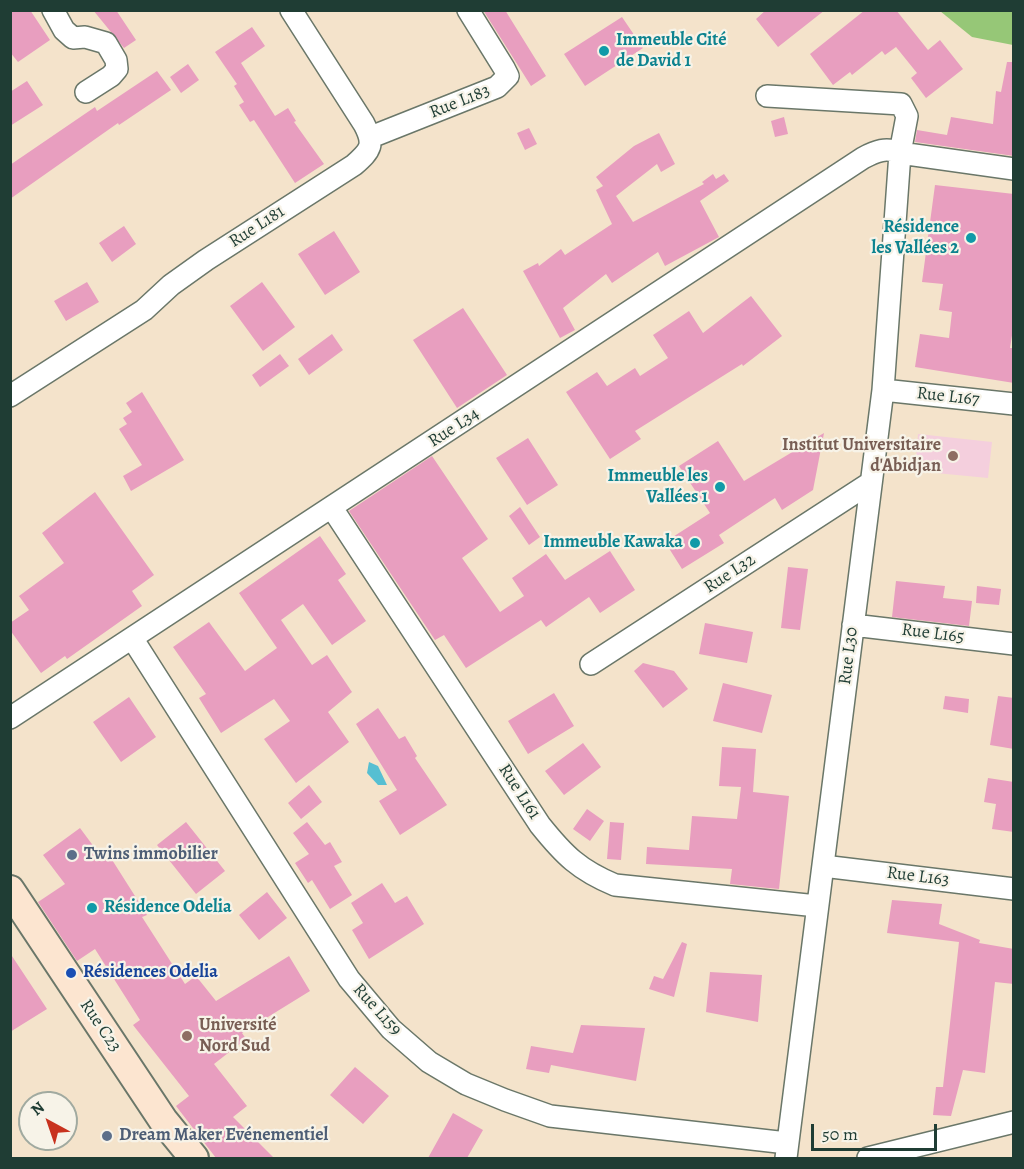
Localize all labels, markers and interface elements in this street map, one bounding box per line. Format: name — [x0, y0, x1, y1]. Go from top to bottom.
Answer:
place label: Immeuble Cité de David 1 — [616, 30, 727, 72]
marker: Immeuble Cité de David 1 — [597, 44, 611, 58]
street label: Rue L183 — [427, 80, 493, 124]
street label: Rue L181 — [225, 201, 289, 253]
place label: Résidence les Vallées 2 — [872, 217, 959, 260]
marker: Résidence les Vallées 2 — [964, 231, 978, 245]
street label: Rue L167 — [916, 383, 980, 411]
street label: Rue L34 — [424, 404, 484, 452]
place label: Institut Universitaire d'Abidjan — [782, 435, 941, 478]
marker: Institut Universitaire d'Abidjan — [946, 449, 960, 463]
place label: Immeuble les Vallées 1 — [607, 466, 708, 508]
marker: Immeuble les Vallées 1 — [713, 480, 727, 494]
place label: Immeuble Kawaka — [543, 532, 683, 554]
marker: Immeuble Kawaka — [688, 536, 702, 550]
street label: Rue L32 — [700, 549, 760, 599]
street label: Rue L165 — [900, 619, 966, 649]
street label: Rue L30 — [835, 626, 863, 686]
street label: Rue L161 — [493, 760, 545, 824]
place label: Twins immobilier — [84, 844, 218, 866]
marker: Twins immobilier — [65, 848, 79, 862]
street label: Rue L163 — [885, 862, 951, 892]
place label: Résidence Odelia — [104, 897, 232, 919]
marker: Résidence Odelia — [85, 901, 99, 915]
place label: Résidences Odelia — [83, 962, 218, 984]
marker: Résidences Odelia — [64, 966, 78, 980]
street label: Rue L159 — [348, 979, 406, 1041]
street label: Rue C23 — [75, 995, 125, 1057]
place label: Université Nord Sud — [199, 1015, 277, 1058]
marker: Université Nord Sud — [180, 1029, 194, 1043]
north arrow — [18, 1091, 78, 1151]
text: N — [26, 1097, 49, 1121]
scale bar — [814, 1112, 940, 1150]
text: 50 m — [822, 1122, 858, 1146]
place label: Dream Maker Evénementiel — [119, 1125, 328, 1147]
marker: Dream Maker Evénementiel — [100, 1129, 114, 1143]

